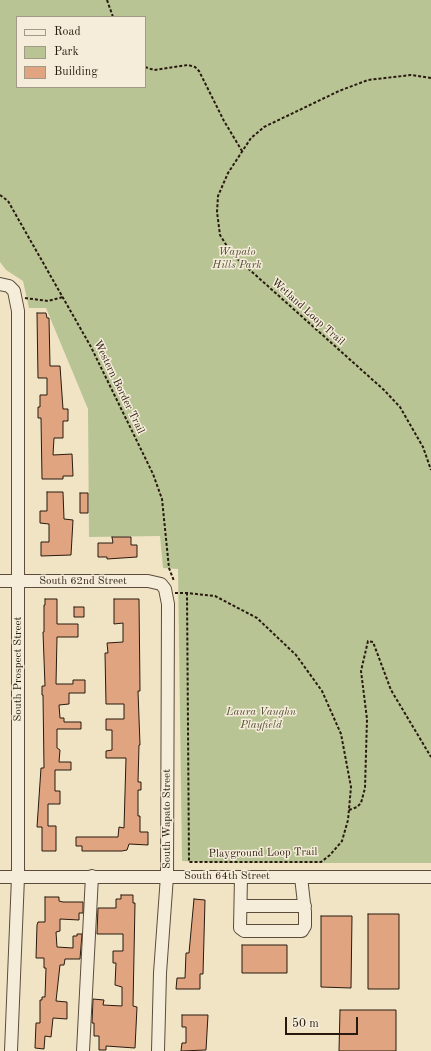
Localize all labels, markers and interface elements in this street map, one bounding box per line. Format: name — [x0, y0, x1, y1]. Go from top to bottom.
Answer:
legend — [16, 16, 146, 88]
text: Road — [54, 26, 81, 38]
text: Park — [54, 46, 79, 58]
text: Building — [54, 66, 98, 78]
park label: Wapato Hills Park — [212, 245, 262, 271]
street label: Wetland Loop Trail — [269, 276, 347, 348]
street label: Western Border Trail — [91, 338, 147, 436]
street label: South 62nd Street — [39, 574, 127, 588]
street label: South Prospect Street — [11, 617, 25, 721]
park label: Laura Vaughn Playfield — [226, 705, 296, 731]
street label: South Wapato Street — [160, 769, 174, 869]
street label: Playground Loop Trail — [208, 845, 318, 861]
street label: South 64th Street — [184, 869, 270, 883]
scale bar — [287, 1009, 360, 1035]
text: 50 m — [292, 1018, 319, 1030]

